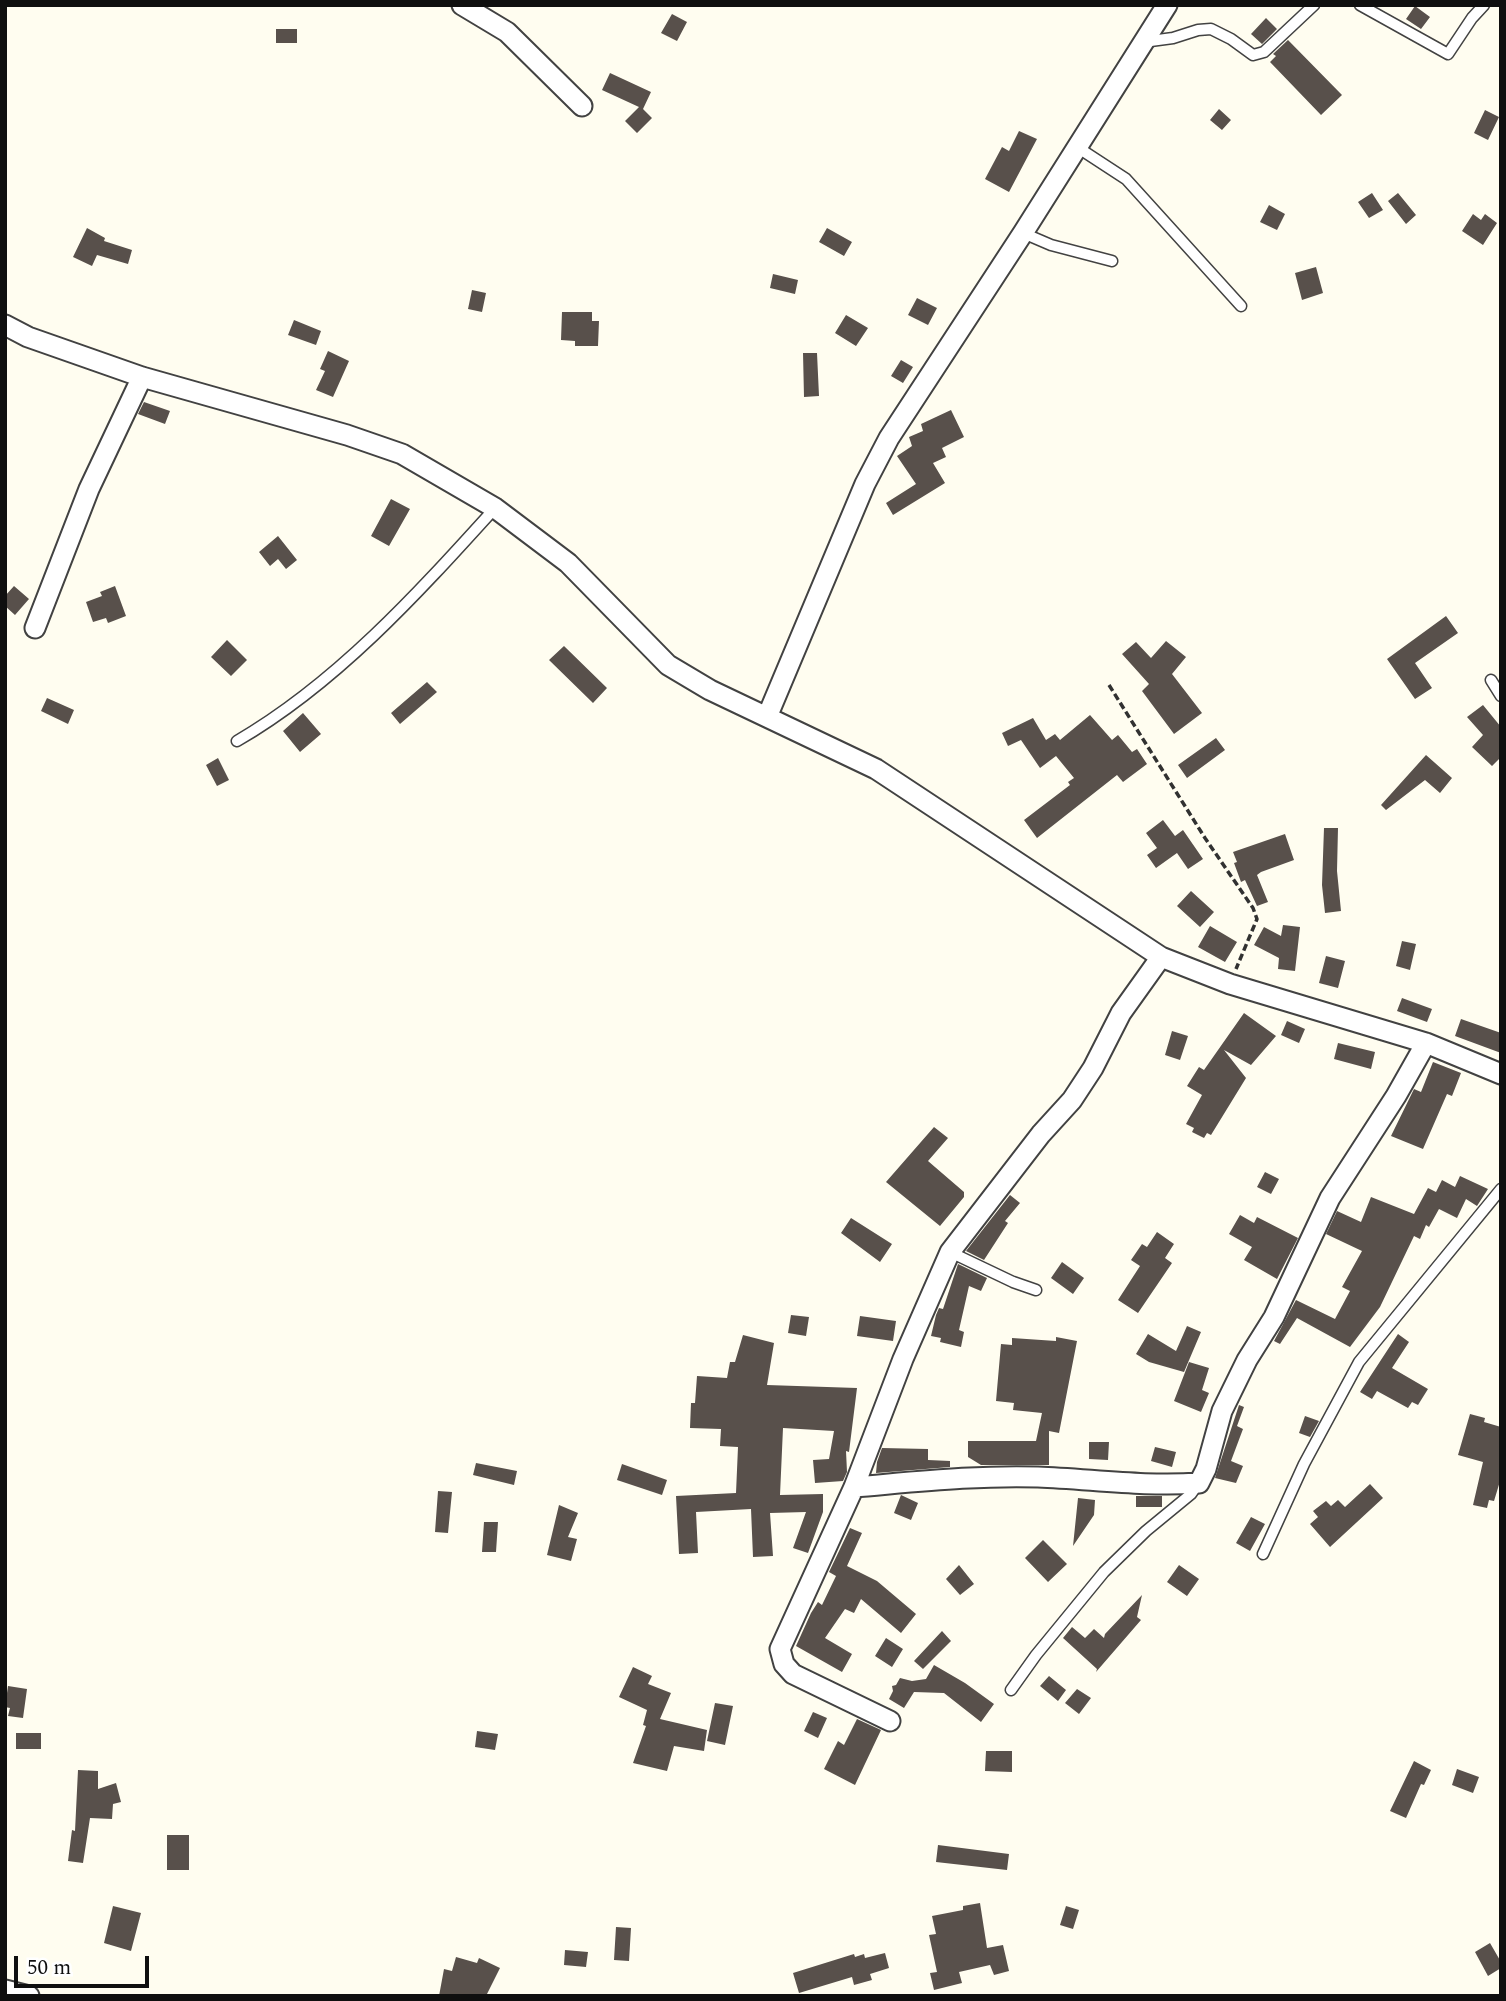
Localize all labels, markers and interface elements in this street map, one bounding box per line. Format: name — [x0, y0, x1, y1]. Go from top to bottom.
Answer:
scale bar — [18, 1941, 152, 1985]
text: 50 m — [27, 1952, 71, 1984]

